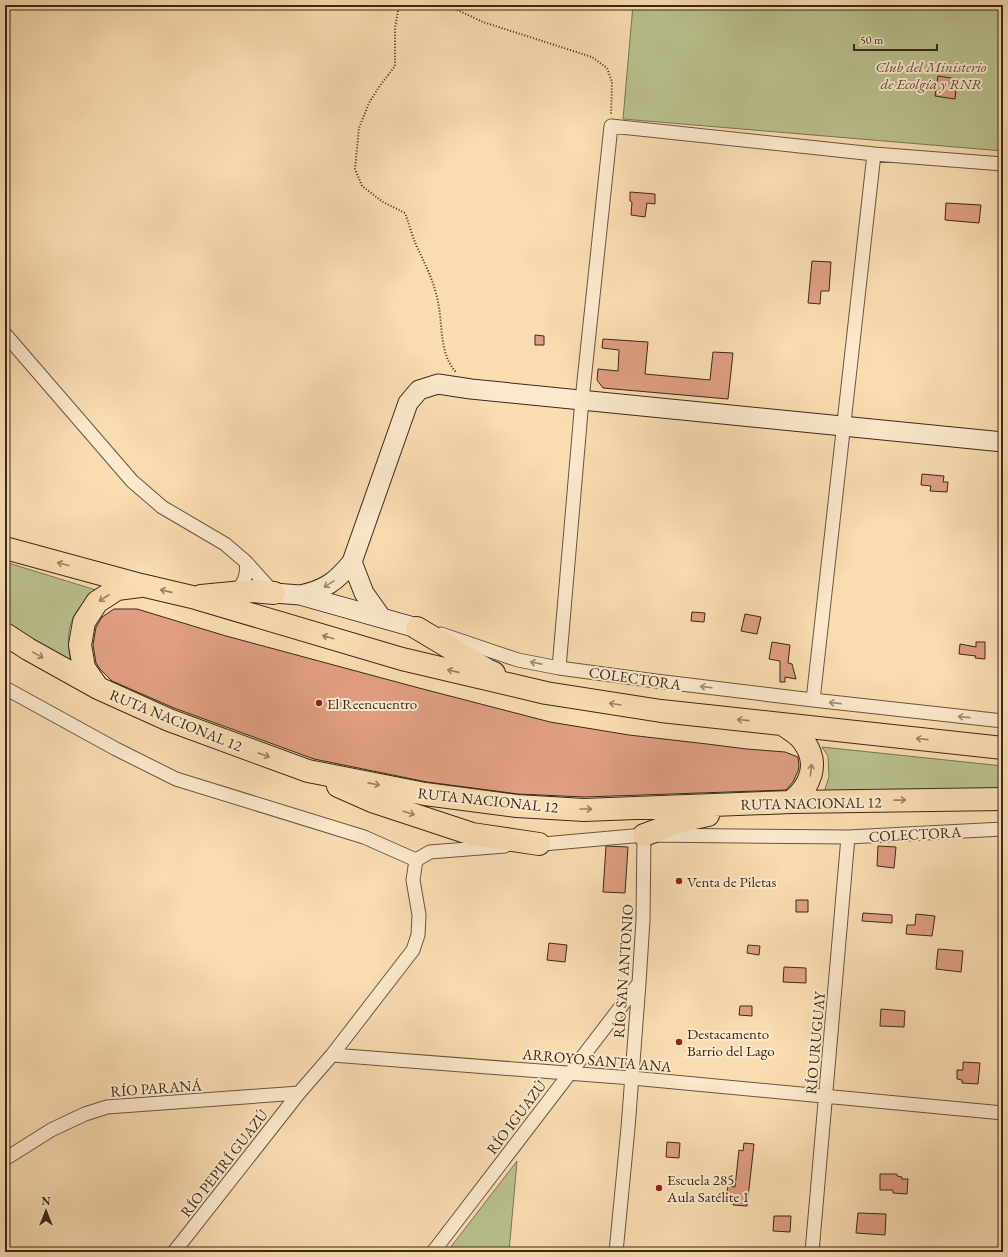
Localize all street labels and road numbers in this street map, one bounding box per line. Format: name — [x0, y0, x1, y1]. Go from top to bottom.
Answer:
street label: COLECTORA — [588, 662, 683, 694]
street label: RUTA NACIONAL 12 — [107, 685, 246, 756]
street label: RUTA NACIONAL 12 — [417, 783, 560, 817]
street label: RUTA NACIONAL 12 — [740, 792, 883, 814]
street label: COLECTORA — [868, 822, 962, 846]
street label: RÍO SAN ANTONIO — [609, 903, 637, 1039]
street label: RÍO URUGUAY — [801, 990, 829, 1095]
street label: ARROYO SANTA ANA — [521, 1044, 673, 1076]
street label: RÍO PARANÁ — [110, 1075, 203, 1101]
street label: RÍO IGUAZÚ — [482, 1076, 550, 1158]
street label: RÍO PEPIRÍ GUAZÚ — [176, 1105, 272, 1221]

